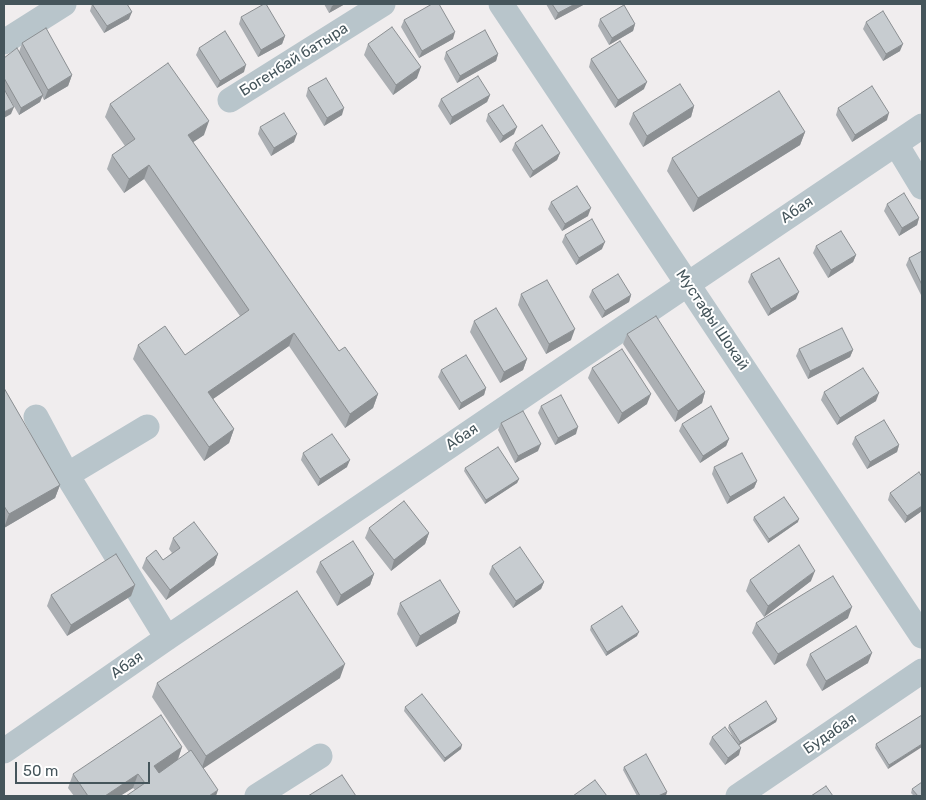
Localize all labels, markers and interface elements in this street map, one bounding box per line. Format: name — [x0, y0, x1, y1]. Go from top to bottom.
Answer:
street label: Богенбай батыра — [237, 19, 351, 101]
street label: Абая — [777, 193, 817, 227]
street label: Мустафы Шокай — [672, 266, 752, 374]
street label: Абая — [442, 420, 482, 454]
street label: Абая — [107, 648, 147, 682]
street label: Будабая — [800, 710, 860, 758]
scale bar — [18, 752, 152, 784]
text: 50 m — [23, 762, 58, 780]

